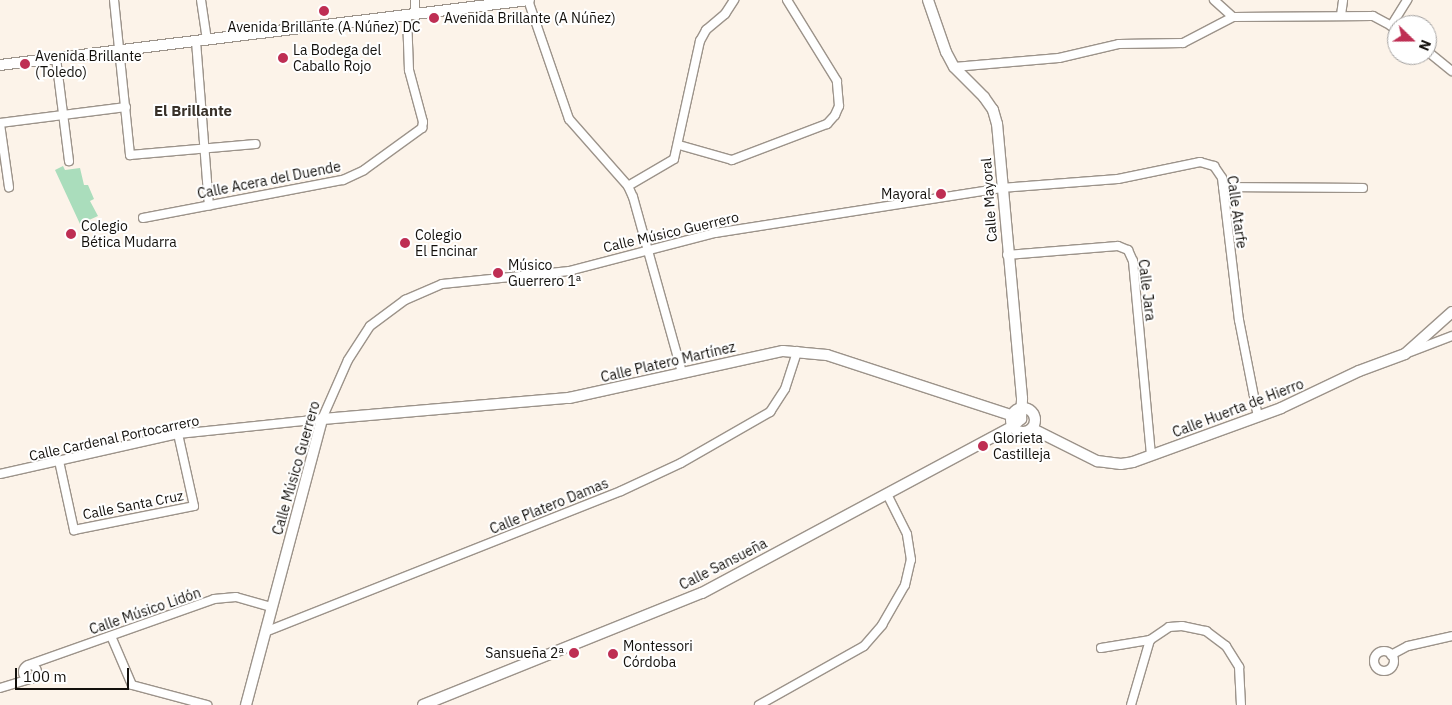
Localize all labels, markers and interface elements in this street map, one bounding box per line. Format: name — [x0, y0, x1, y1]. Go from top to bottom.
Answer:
marker: Avenida Brillante (A Núñez) DC — [318, 5, 330, 17]
place label: Avenida Brillante (A Núñez) — [444, 10, 616, 26]
marker: Avenida Brillante (A Núñez) — [428, 12, 440, 24]
north arrow — [1387, 15, 1437, 65]
place label: Avenida Brillante (A Núñez) DC — [227, 19, 421, 35]
text: N — [1415, 37, 1435, 53]
place label: La Bodega del Caballo Rojo — [293, 42, 381, 74]
place label: Avenida Brillante (Toledo) — [35, 48, 142, 80]
marker: La Bodega del Caballo Rojo — [277, 52, 289, 64]
marker: Avenida Brillante (Toledo) — [19, 58, 31, 70]
district label: El Brillante — [154, 102, 232, 120]
street label: Calle Mayoral — [978, 157, 1000, 243]
street label: Calle Acera del Duende — [196, 158, 342, 202]
street label: Calle Atarfe — [1224, 175, 1250, 249]
place label: Mayoral — [881, 186, 931, 202]
marker: Mayoral — [935, 188, 947, 200]
street label: Calle Músico Guerrero — [602, 208, 740, 256]
place label: Colegio Bética Mudarra — [81, 218, 177, 250]
place label: Colegio El Encinar — [415, 227, 477, 260]
marker: Colegio Bética Mudarra — [65, 228, 77, 240]
marker: Colegio El Encinar — [399, 237, 411, 249]
place label: Músico Guerrero 1ª — [508, 257, 581, 290]
street label: Calle Jara — [1135, 258, 1159, 322]
marker: Músico Guerrero 1ª — [492, 267, 504, 279]
street label: Calle Platero Martínez — [599, 338, 737, 386]
street label: Calle Huerta de Hierro — [1170, 375, 1306, 441]
street label: Calle Músico Guerrero — [269, 399, 323, 537]
street label: Calle Cardenal Portocarrero — [27, 412, 201, 464]
place label: Glorieta Castilleja — [993, 430, 1051, 462]
marker: Glorieta Castilleja — [977, 440, 989, 452]
street label: Calle Platero Damas — [487, 474, 611, 538]
street label: Calle Santa Cruz — [81, 487, 185, 523]
street label: Calle Sansueña — [676, 535, 770, 593]
street label: Calle Músico Lidón — [87, 584, 203, 638]
place label: Montessori Córdoba — [623, 638, 693, 670]
place label: Sansueña 2ª — [485, 645, 564, 661]
marker: Sansueña 2ª — [568, 647, 580, 659]
marker: Montessori Córdoba — [607, 648, 619, 660]
scale bar — [18, 658, 131, 690]
text: 100 m — [23, 667, 67, 686]

